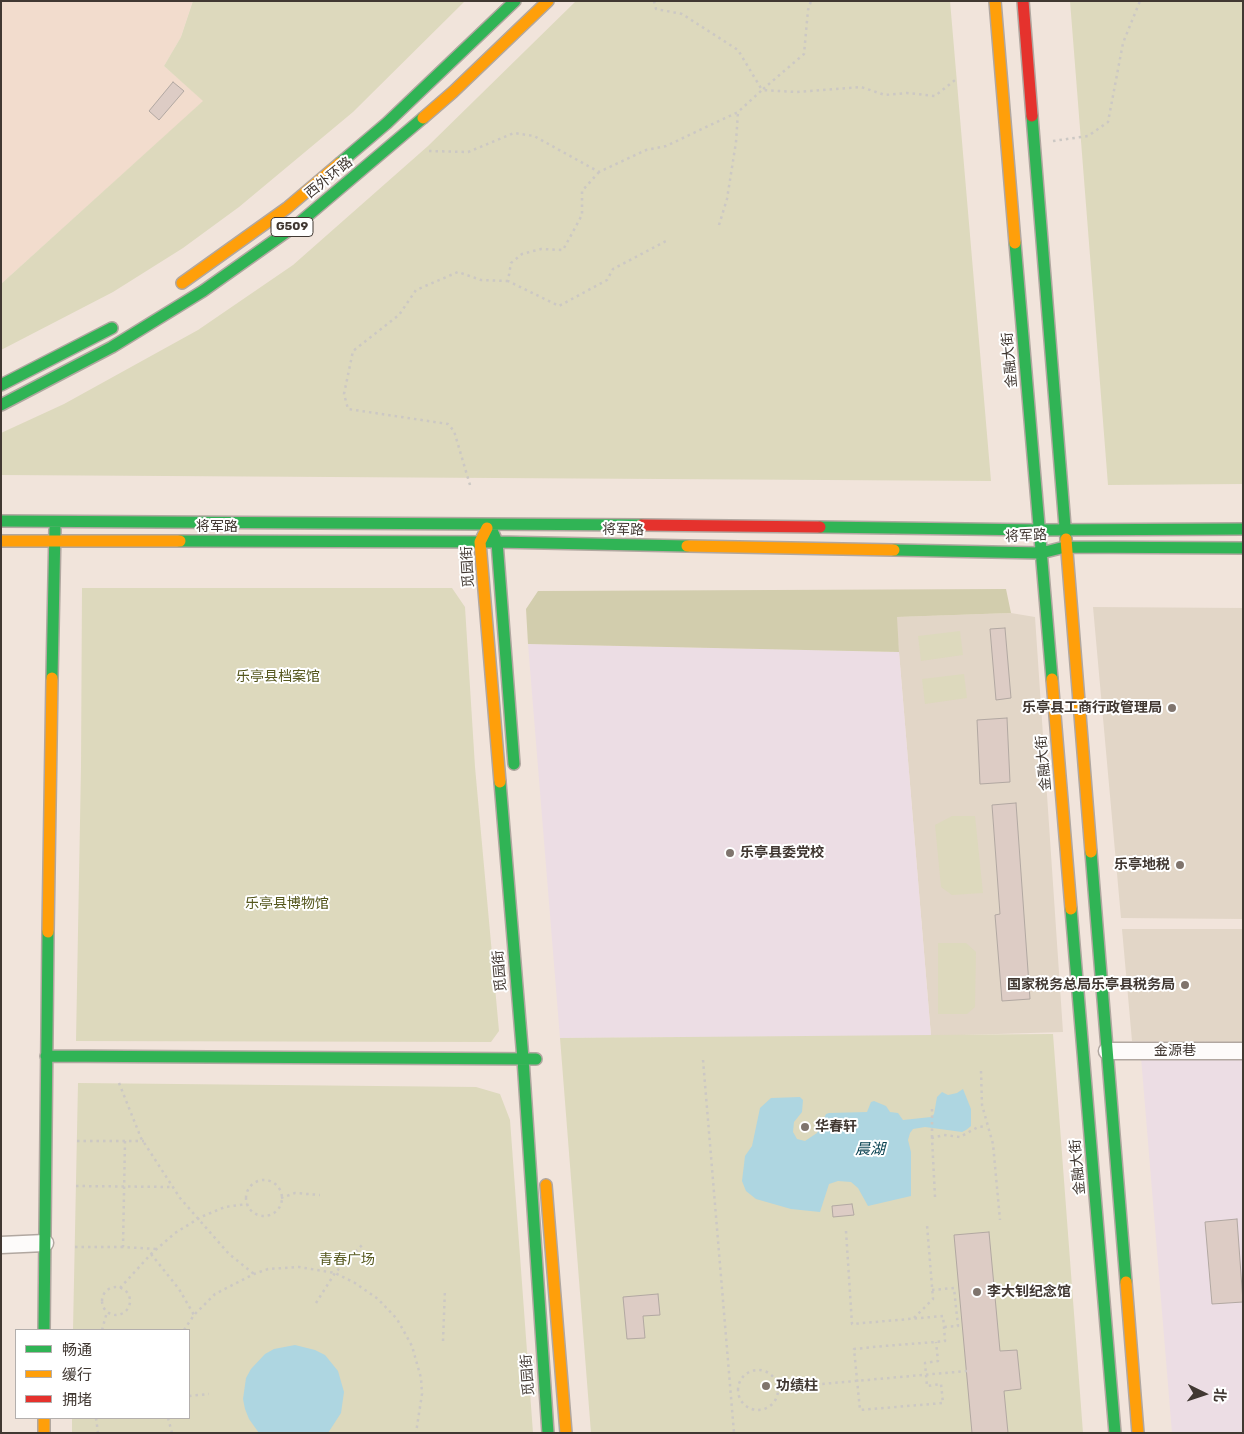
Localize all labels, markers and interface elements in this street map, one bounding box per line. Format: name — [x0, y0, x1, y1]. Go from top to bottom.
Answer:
street label: 西外环路 — [302, 154, 356, 202]
road number: G509 — [271, 218, 313, 236]
street label: 金融大街 — [999, 331, 1021, 389]
street label: 将军路 — [196, 519, 238, 535]
street label: 将军路 — [602, 521, 644, 539]
street label: 将军路 — [1005, 527, 1047, 545]
street label: 觅园街 — [459, 546, 477, 588]
park label: 乐亭县档案馆 — [236, 669, 320, 685]
place label: 乐亭县工商行政管理局 — [1022, 700, 1162, 716]
marker: 乐亭县工商行政管理局 — [1166, 702, 1178, 714]
street label: 金融大街 — [1033, 734, 1055, 792]
place label: 乐亭县委党校 — [740, 845, 824, 861]
marker: 乐亭县委党校 — [724, 847, 736, 859]
place label: 乐亭地税 — [1114, 857, 1170, 873]
marker: 乐亭地税 — [1174, 859, 1186, 871]
park label: 乐亭县博物馆 — [245, 896, 329, 912]
street label: 觅园街 — [490, 949, 510, 993]
place label: 国家税务总局乐亭县税务局 — [1007, 977, 1175, 993]
marker: 国家税务总局乐亭县税务局 — [1179, 979, 1191, 991]
street label: 金源巷 — [1154, 1043, 1196, 1059]
place label: 华春轩 — [815, 1119, 857, 1135]
marker: 华春轩 — [799, 1121, 811, 1133]
street label: 金融大街 — [1067, 1138, 1089, 1196]
water label: 晨湖 — [855, 1141, 885, 1159]
park label: 青春广场 — [319, 1252, 375, 1268]
place label: 李大钊纪念馆 — [987, 1284, 1071, 1300]
marker: 李大钊纪念馆 — [971, 1286, 983, 1298]
legend — [15, 1329, 190, 1419]
text: 畅通 — [62, 1341, 92, 1359]
street label: 觅园街 — [518, 1353, 538, 1397]
text: 缓行 — [62, 1366, 92, 1384]
north arrow — [1179, 1369, 1229, 1419]
place label: 功绩柱 — [776, 1378, 818, 1394]
marker: 功绩柱 — [760, 1380, 772, 1392]
text: 北 — [1210, 1388, 1228, 1403]
text: 拥堵 — [62, 1391, 92, 1409]

